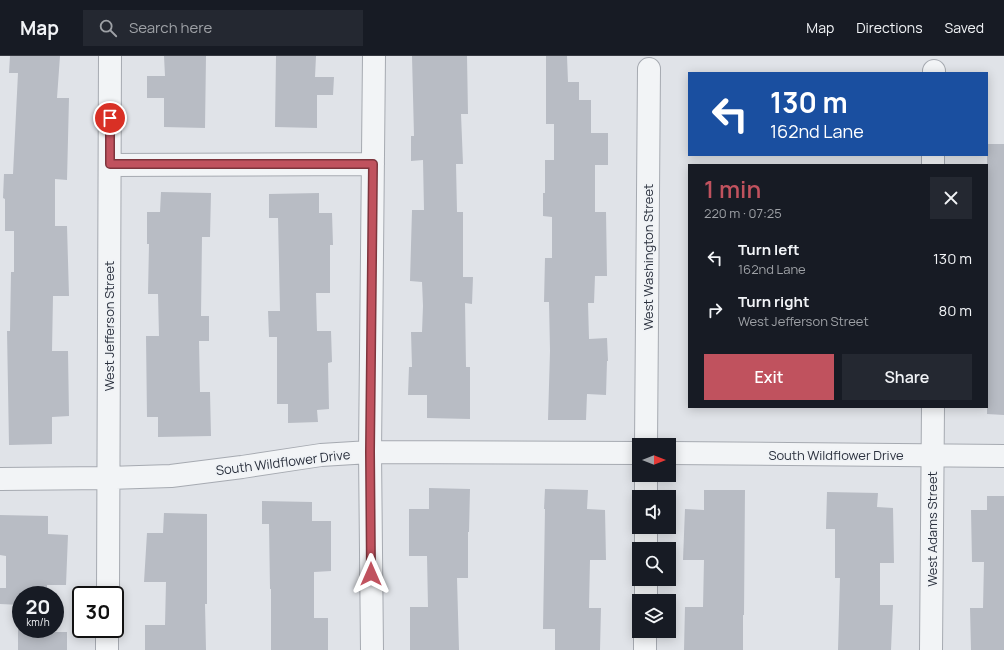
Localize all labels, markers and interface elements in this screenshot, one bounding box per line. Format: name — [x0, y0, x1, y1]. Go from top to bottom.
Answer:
search box — [83, 10, 363, 46]
text: Map — [20, 15, 59, 41]
icon: search — [97, 17, 119, 39]
text: Search here — [129, 17, 212, 38]
text: Map — [806, 18, 834, 37]
text: Directions — [856, 18, 923, 37]
text: Saved — [945, 18, 984, 37]
text: 130 m — [770, 83, 848, 121]
icon: left — [704, 88, 756, 140]
pin — [93, 101, 127, 135]
icon: arrive — [99, 107, 121, 129]
text: 162nd Lane — [770, 119, 864, 143]
text: 1 min — [704, 172, 761, 205]
button: close — [930, 177, 972, 219]
street label: West Washington Street — [639, 184, 657, 330]
text: 220 m · 07:25 — [704, 204, 782, 222]
text: Turn left — [738, 239, 800, 260]
icon: left — [704, 247, 726, 269]
text: 130 m — [933, 248, 972, 269]
text: 162nd Lane — [738, 260, 806, 278]
street label: West Jefferson Street — [100, 261, 118, 391]
text: Turn right — [738, 291, 809, 312]
icon: right — [704, 299, 726, 321]
text: 80 m — [938, 300, 972, 321]
text: West Jefferson Street — [738, 312, 869, 330]
button: Exit — [704, 354, 834, 400]
button: Share — [842, 354, 972, 400]
north arrow — [632, 438, 676, 482]
map controls — [632, 438, 676, 638]
street label: South Wildflower Drive — [215, 445, 352, 479]
street label: South Wildflower Drive — [768, 446, 904, 464]
street label: West Adams Street — [923, 471, 941, 587]
button: sound — [632, 490, 676, 534]
button: search — [632, 542, 676, 586]
position arrow — [350, 553, 392, 595]
speed limit sign: 30 — [72, 586, 124, 638]
text: 20 — [25, 593, 51, 620]
button: layers — [632, 594, 676, 638]
text: km/h — [26, 615, 50, 629]

